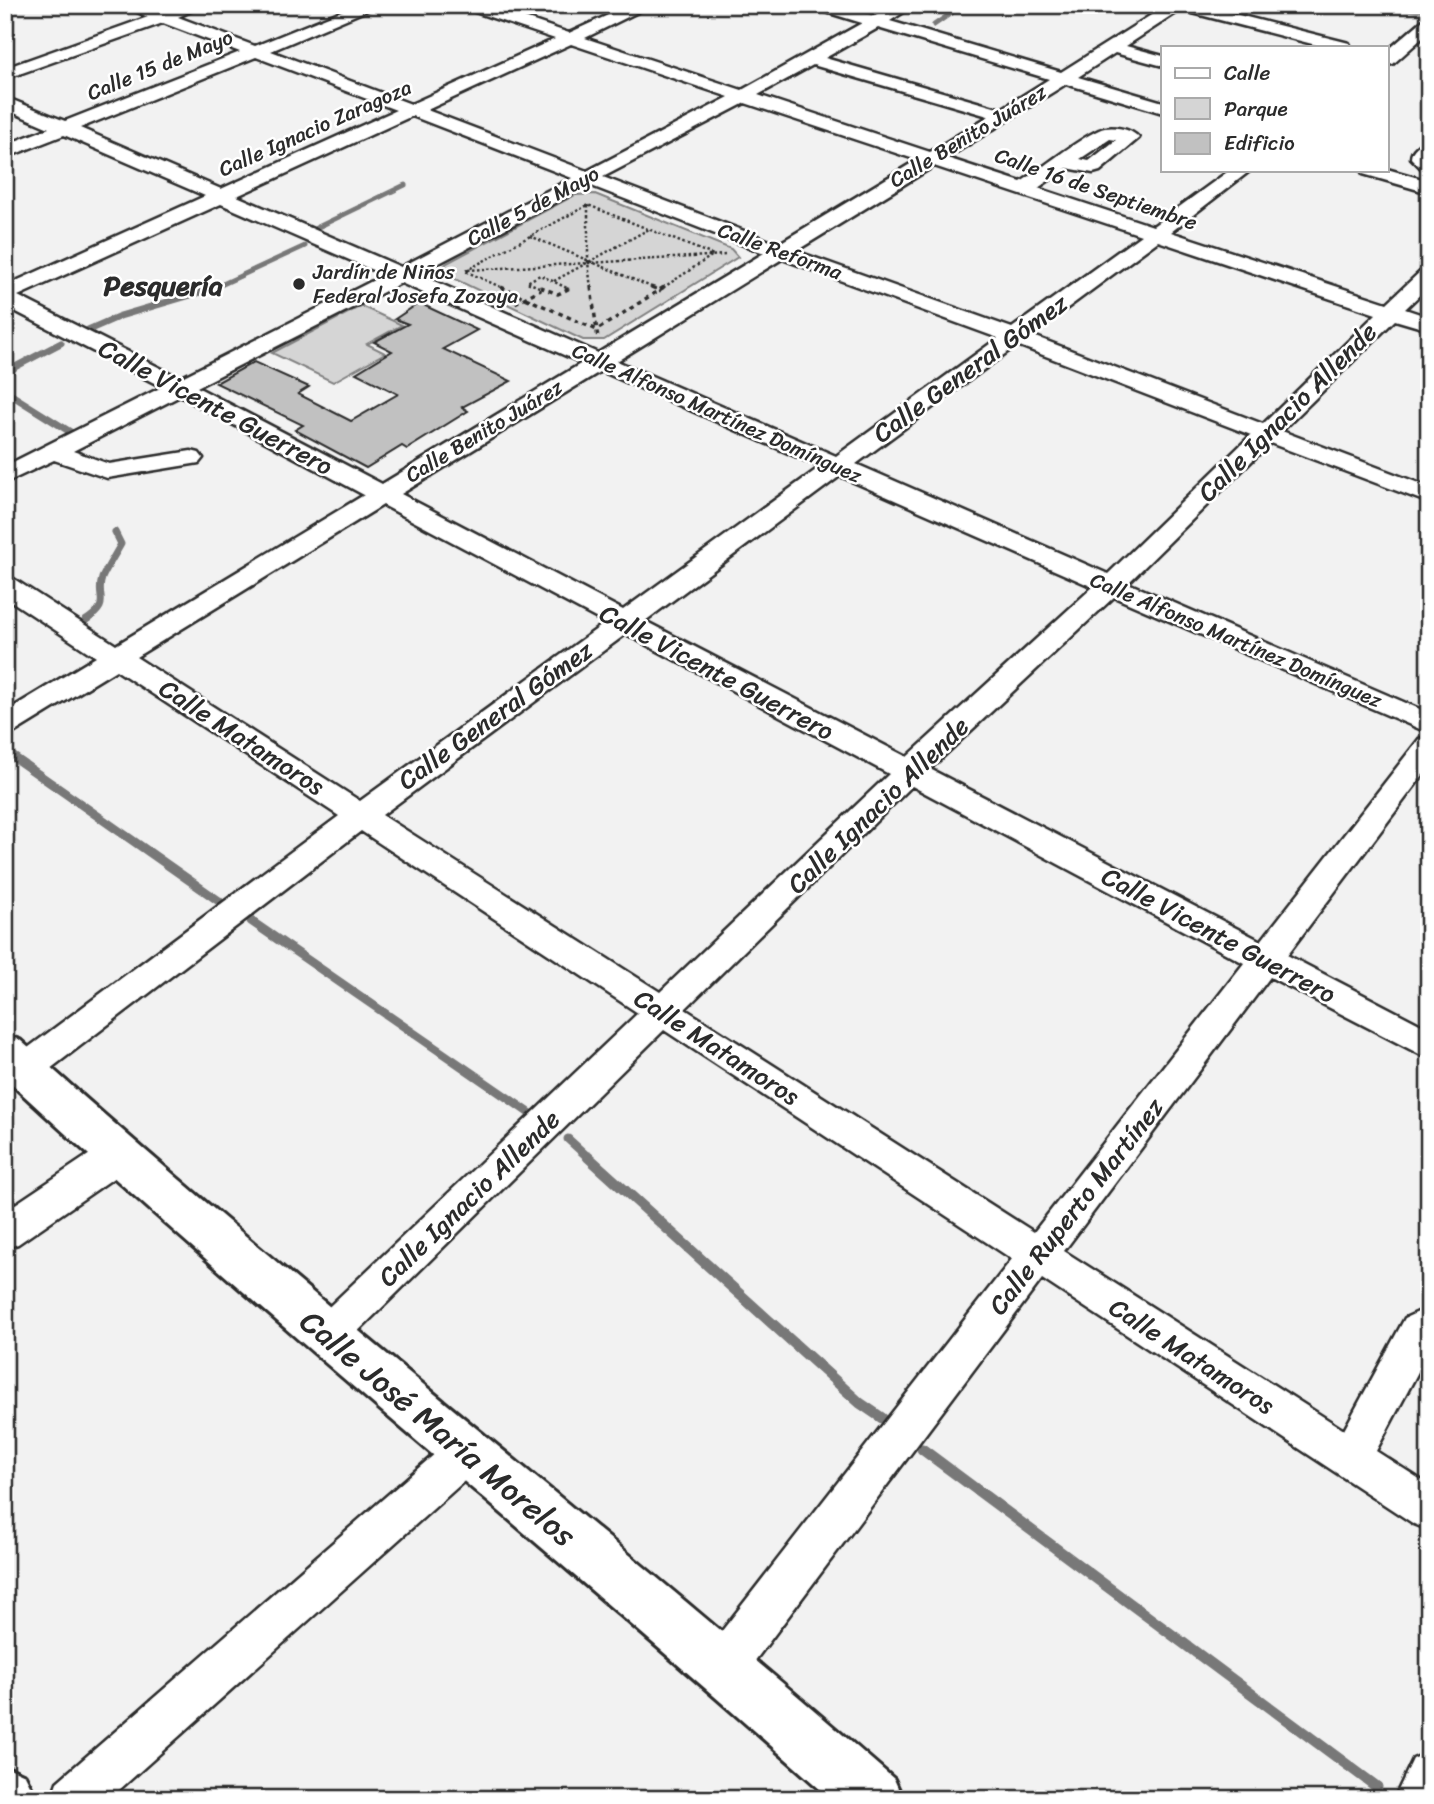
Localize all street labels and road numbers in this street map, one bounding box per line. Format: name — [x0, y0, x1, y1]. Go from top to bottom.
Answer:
street label: Calle 15 de Mayo — [81, 18, 239, 112]
street label: Calle Ignacio Zaragoza — [212, 68, 418, 188]
street label: Calle Benito Juárez — [882, 74, 1055, 198]
street label: Calle 16 de Septiembre — [990, 136, 1203, 242]
street label: Calle 5 de Mayo — [460, 155, 607, 257]
street label: Calle Reforma — [713, 211, 848, 291]
street label: Calle General Gómez — [862, 281, 1078, 455]
street label: Calle Ignacio Allende — [1186, 311, 1388, 513]
street label: Calle Vicente Guerrero — [90, 326, 342, 488]
street label: Calle Alfonso Martínez Domínguez — [566, 332, 869, 495]
street label: Calle Benito Juárez — [398, 369, 571, 493]
street label: Calle Alfonso Martínez Domínguez — [1084, 561, 1389, 719]
street label: Calle Vicente Guerrero — [591, 591, 843, 753]
street label: Calle General Gómez — [387, 628, 603, 802]
street label: Calle Matamoros — [150, 666, 335, 808]
street label: Calle Ignacio Allende — [776, 705, 980, 905]
street label: Calle Vicente Guerrero — [1093, 854, 1345, 1016]
street label: Calle Matamoros — [625, 976, 810, 1118]
street label: Calle Ruperto Martínez — [976, 1086, 1176, 1325]
street label: Calle Ignacio Allende — [367, 1098, 571, 1298]
street label: Calle Matamoros — [1100, 1285, 1285, 1427]
street label: Calle José María Morelos — [286, 1295, 589, 1562]

